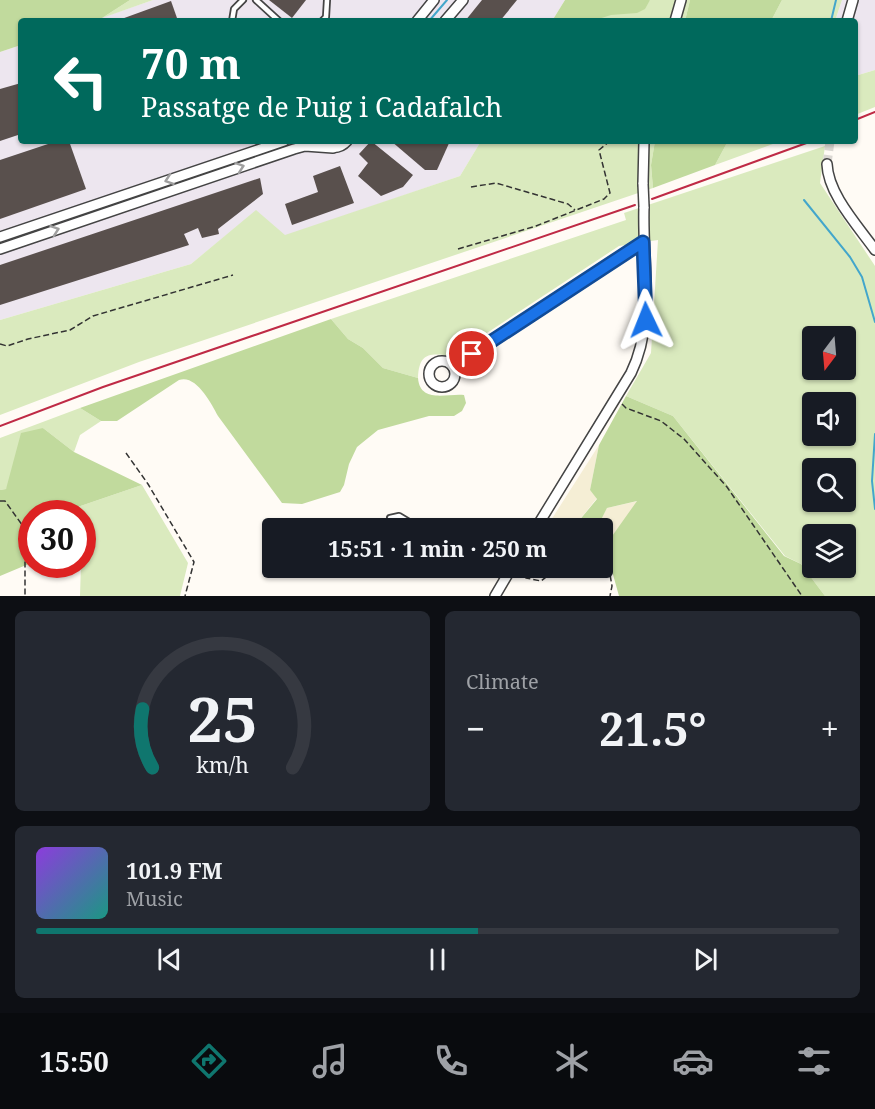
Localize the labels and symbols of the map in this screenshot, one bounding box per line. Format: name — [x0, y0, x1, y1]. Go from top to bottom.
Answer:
one-way arrow — [234, 162, 245, 175]
one-way arrow — [164, 173, 174, 185]
one-way arrow — [49, 225, 60, 237]
position arrow — [614, 288, 678, 352]
north arrow — [802, 326, 856, 380]
pin — [446, 328, 497, 379]
speed limit sign: 30 — [18, 500, 96, 578]

